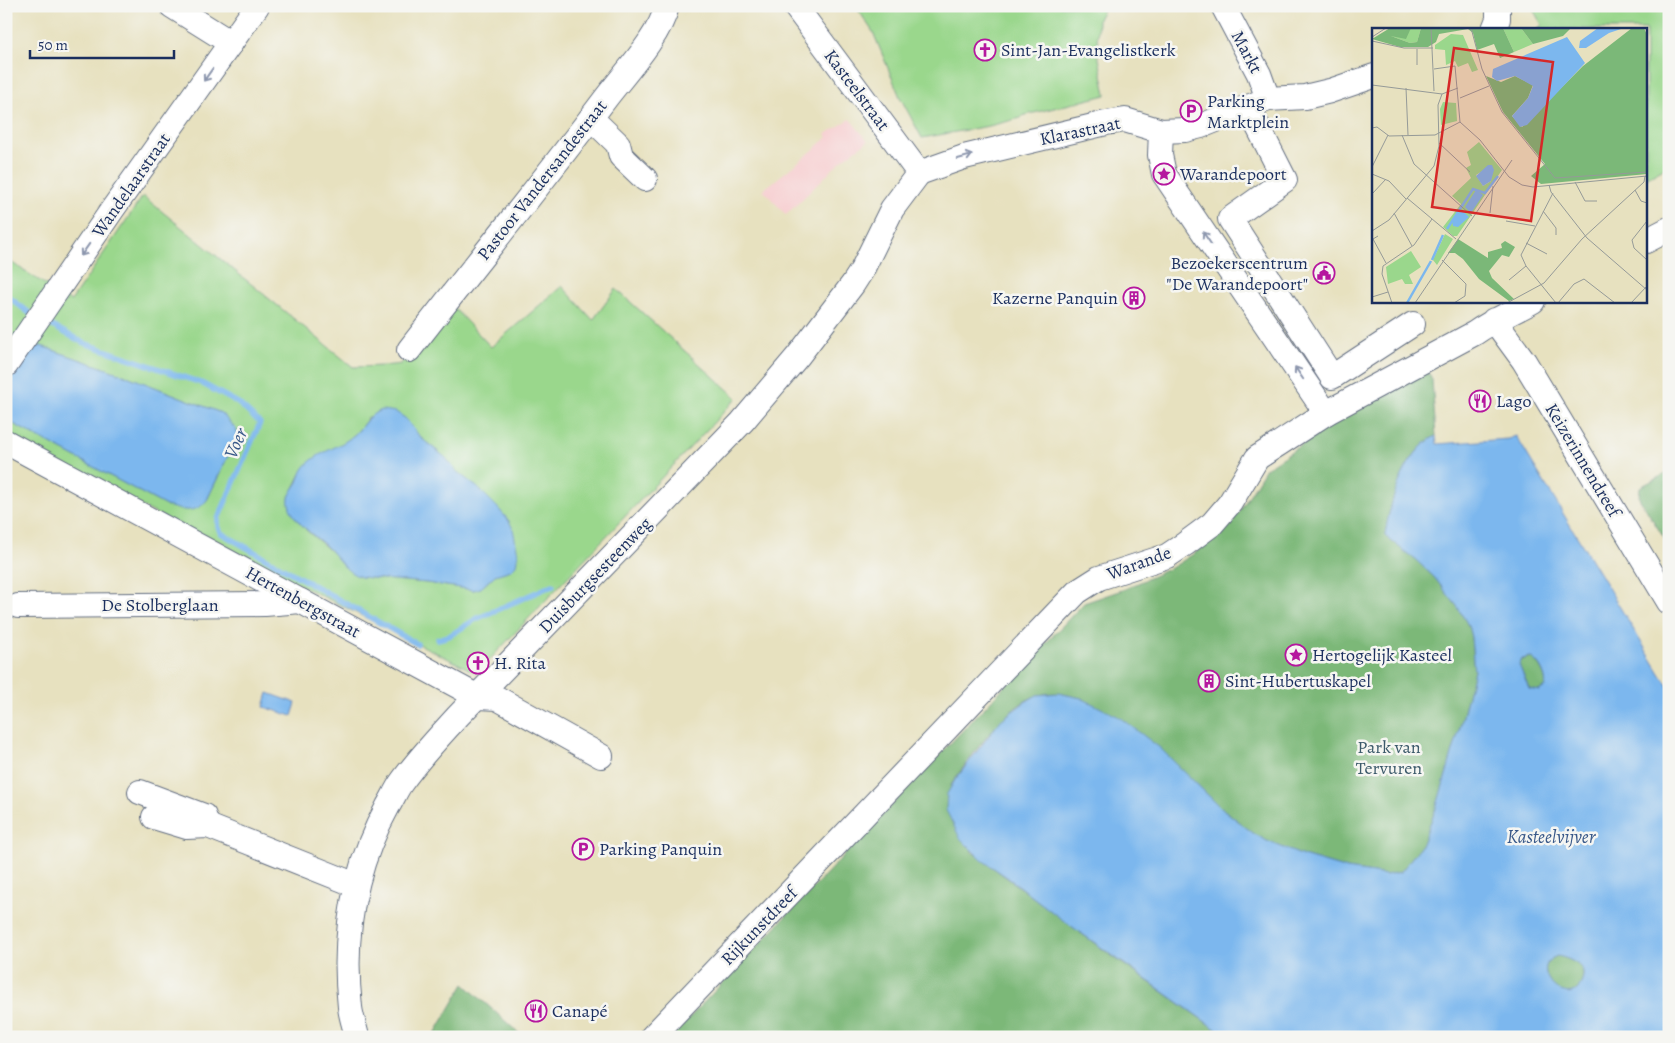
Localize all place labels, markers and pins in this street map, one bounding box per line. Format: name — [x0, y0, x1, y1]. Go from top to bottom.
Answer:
church icon: Sint-Jan-Evangelistkerk — [973, 38, 997, 62]
place label: Sint-Jan-Evangelistkerk — [1001, 38, 1176, 62]
place label: Parking Marktplein — [1207, 89, 1289, 134]
parking icon: Parking Marktplein — [1179, 99, 1203, 123]
place icon: Warandepoort — [1152, 162, 1176, 186]
place label: Warandepoort — [1179, 162, 1287, 186]
place label: Bezoekerscentrum "De Warandepoort" — [1166, 251, 1308, 296]
public building icon: Bezoekerscentrum "De Warandepoort" — [1312, 261, 1336, 285]
place label: Kazerne Panquin — [992, 286, 1118, 310]
building icon: Kazerne Panquin — [1122, 286, 1146, 310]
restaurant icon: Lago — [1468, 389, 1492, 413]
place label: Lago — [1496, 389, 1532, 413]
place icon: Hertogelijk Kasteel — [1284, 643, 1308, 667]
place label: Hertogelijk Kasteel — [1312, 643, 1452, 667]
church icon: H. Rita — [466, 651, 490, 675]
place label: H. Rita — [494, 651, 547, 675]
building icon: Sint-Hubertuskapel — [1197, 669, 1221, 693]
place label: Sint-Hubertuskapel — [1225, 669, 1371, 693]
parking icon: Parking Panquin — [571, 837, 595, 861]
place label: Parking Panquin — [599, 837, 722, 861]
restaurant icon: Canapé — [524, 999, 548, 1023]
place label: Canapé — [552, 999, 607, 1023]

